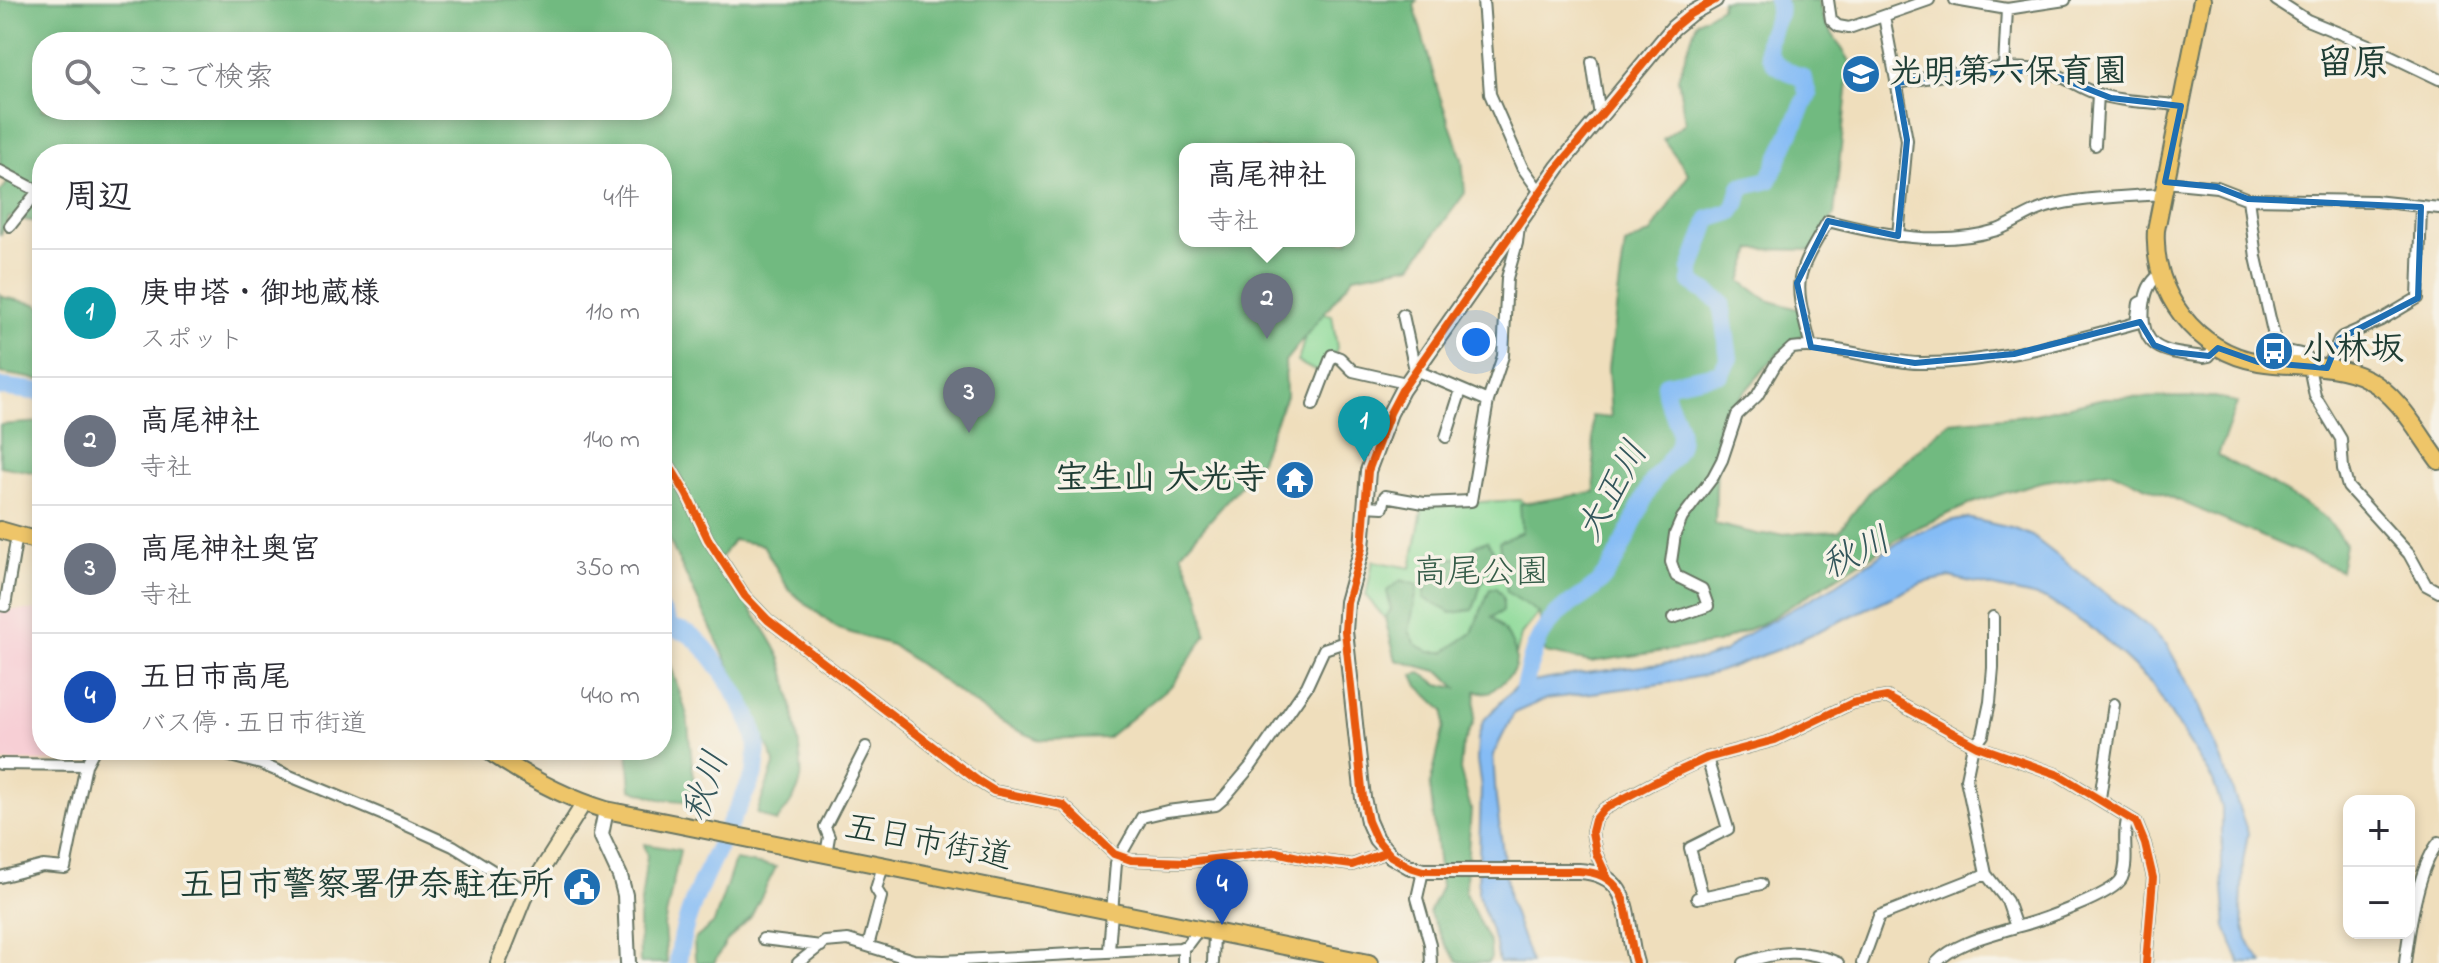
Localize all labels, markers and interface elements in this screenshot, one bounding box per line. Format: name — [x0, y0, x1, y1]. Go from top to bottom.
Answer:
search box — [32, 32, 672, 120]
district label: 留原 — [2317, 39, 2389, 92]
place label: 光明第六保育園 — [1889, 49, 2127, 99]
school or university icon: 光明第六保育園 — [1840, 53, 1882, 95]
icon: search — [60, 54, 104, 98]
text: ここで検索 — [124, 57, 274, 101]
popup — [1179, 143, 1355, 247]
text: 高尾神社 — [1207, 155, 1327, 199]
text: 周辺 — [64, 174, 132, 224]
text: 4件 — [603, 180, 640, 218]
text: 寺社 — [1207, 204, 1259, 242]
text: 庚申塔・御地蔵様 — [140, 273, 380, 317]
pin: 2 — [1241, 273, 1293, 339]
text: 1 — [86, 294, 94, 332]
text: 110 m — [586, 294, 640, 332]
text: スポット — [140, 322, 244, 360]
your location — [1456, 322, 1496, 362]
place label: 小林坂 — [2302, 326, 2404, 376]
bus stop icon: 小林坂 — [2253, 330, 2295, 372]
pin: 3 — [943, 367, 995, 433]
pin: 1 — [1338, 396, 1390, 462]
text: 高尾神社 — [140, 401, 260, 445]
text: 2 — [84, 422, 96, 460]
text: 140 m — [583, 422, 640, 460]
water label: 大正川 — [1565, 432, 1663, 552]
text: 寺社 — [140, 450, 192, 488]
place label: 宝生山 大光寺 — [1055, 455, 1267, 505]
temple icon: 宝生山 大光寺 — [1274, 459, 1316, 501]
water label: 秋川 — [1813, 515, 1901, 595]
text: 高尾神社奥宮 — [140, 529, 320, 573]
park label: 高尾公園 — [1413, 549, 1549, 599]
text: 3 — [85, 550, 95, 588]
text: 350 m — [576, 550, 640, 588]
text: 寺社 — [140, 578, 192, 616]
text: 五日市高尾 — [140, 657, 290, 701]
text: 4 — [85, 678, 95, 716]
text: 440 m — [581, 678, 640, 716]
text: バス停 · 五日市街道 — [140, 706, 367, 744]
water label: 秋川 — [671, 744, 745, 830]
map controls — [2343, 795, 2415, 939]
button: + — [2343, 795, 2415, 867]
street label: 五日市街道 — [840, 803, 1016, 885]
pin: 4 — [1196, 859, 1248, 925]
place label: 五日市警察署伊奈駐在所 — [180, 862, 554, 912]
public building icon: 五日市警察署伊奈駐在所 — [561, 866, 603, 908]
button: − — [2343, 867, 2415, 939]

